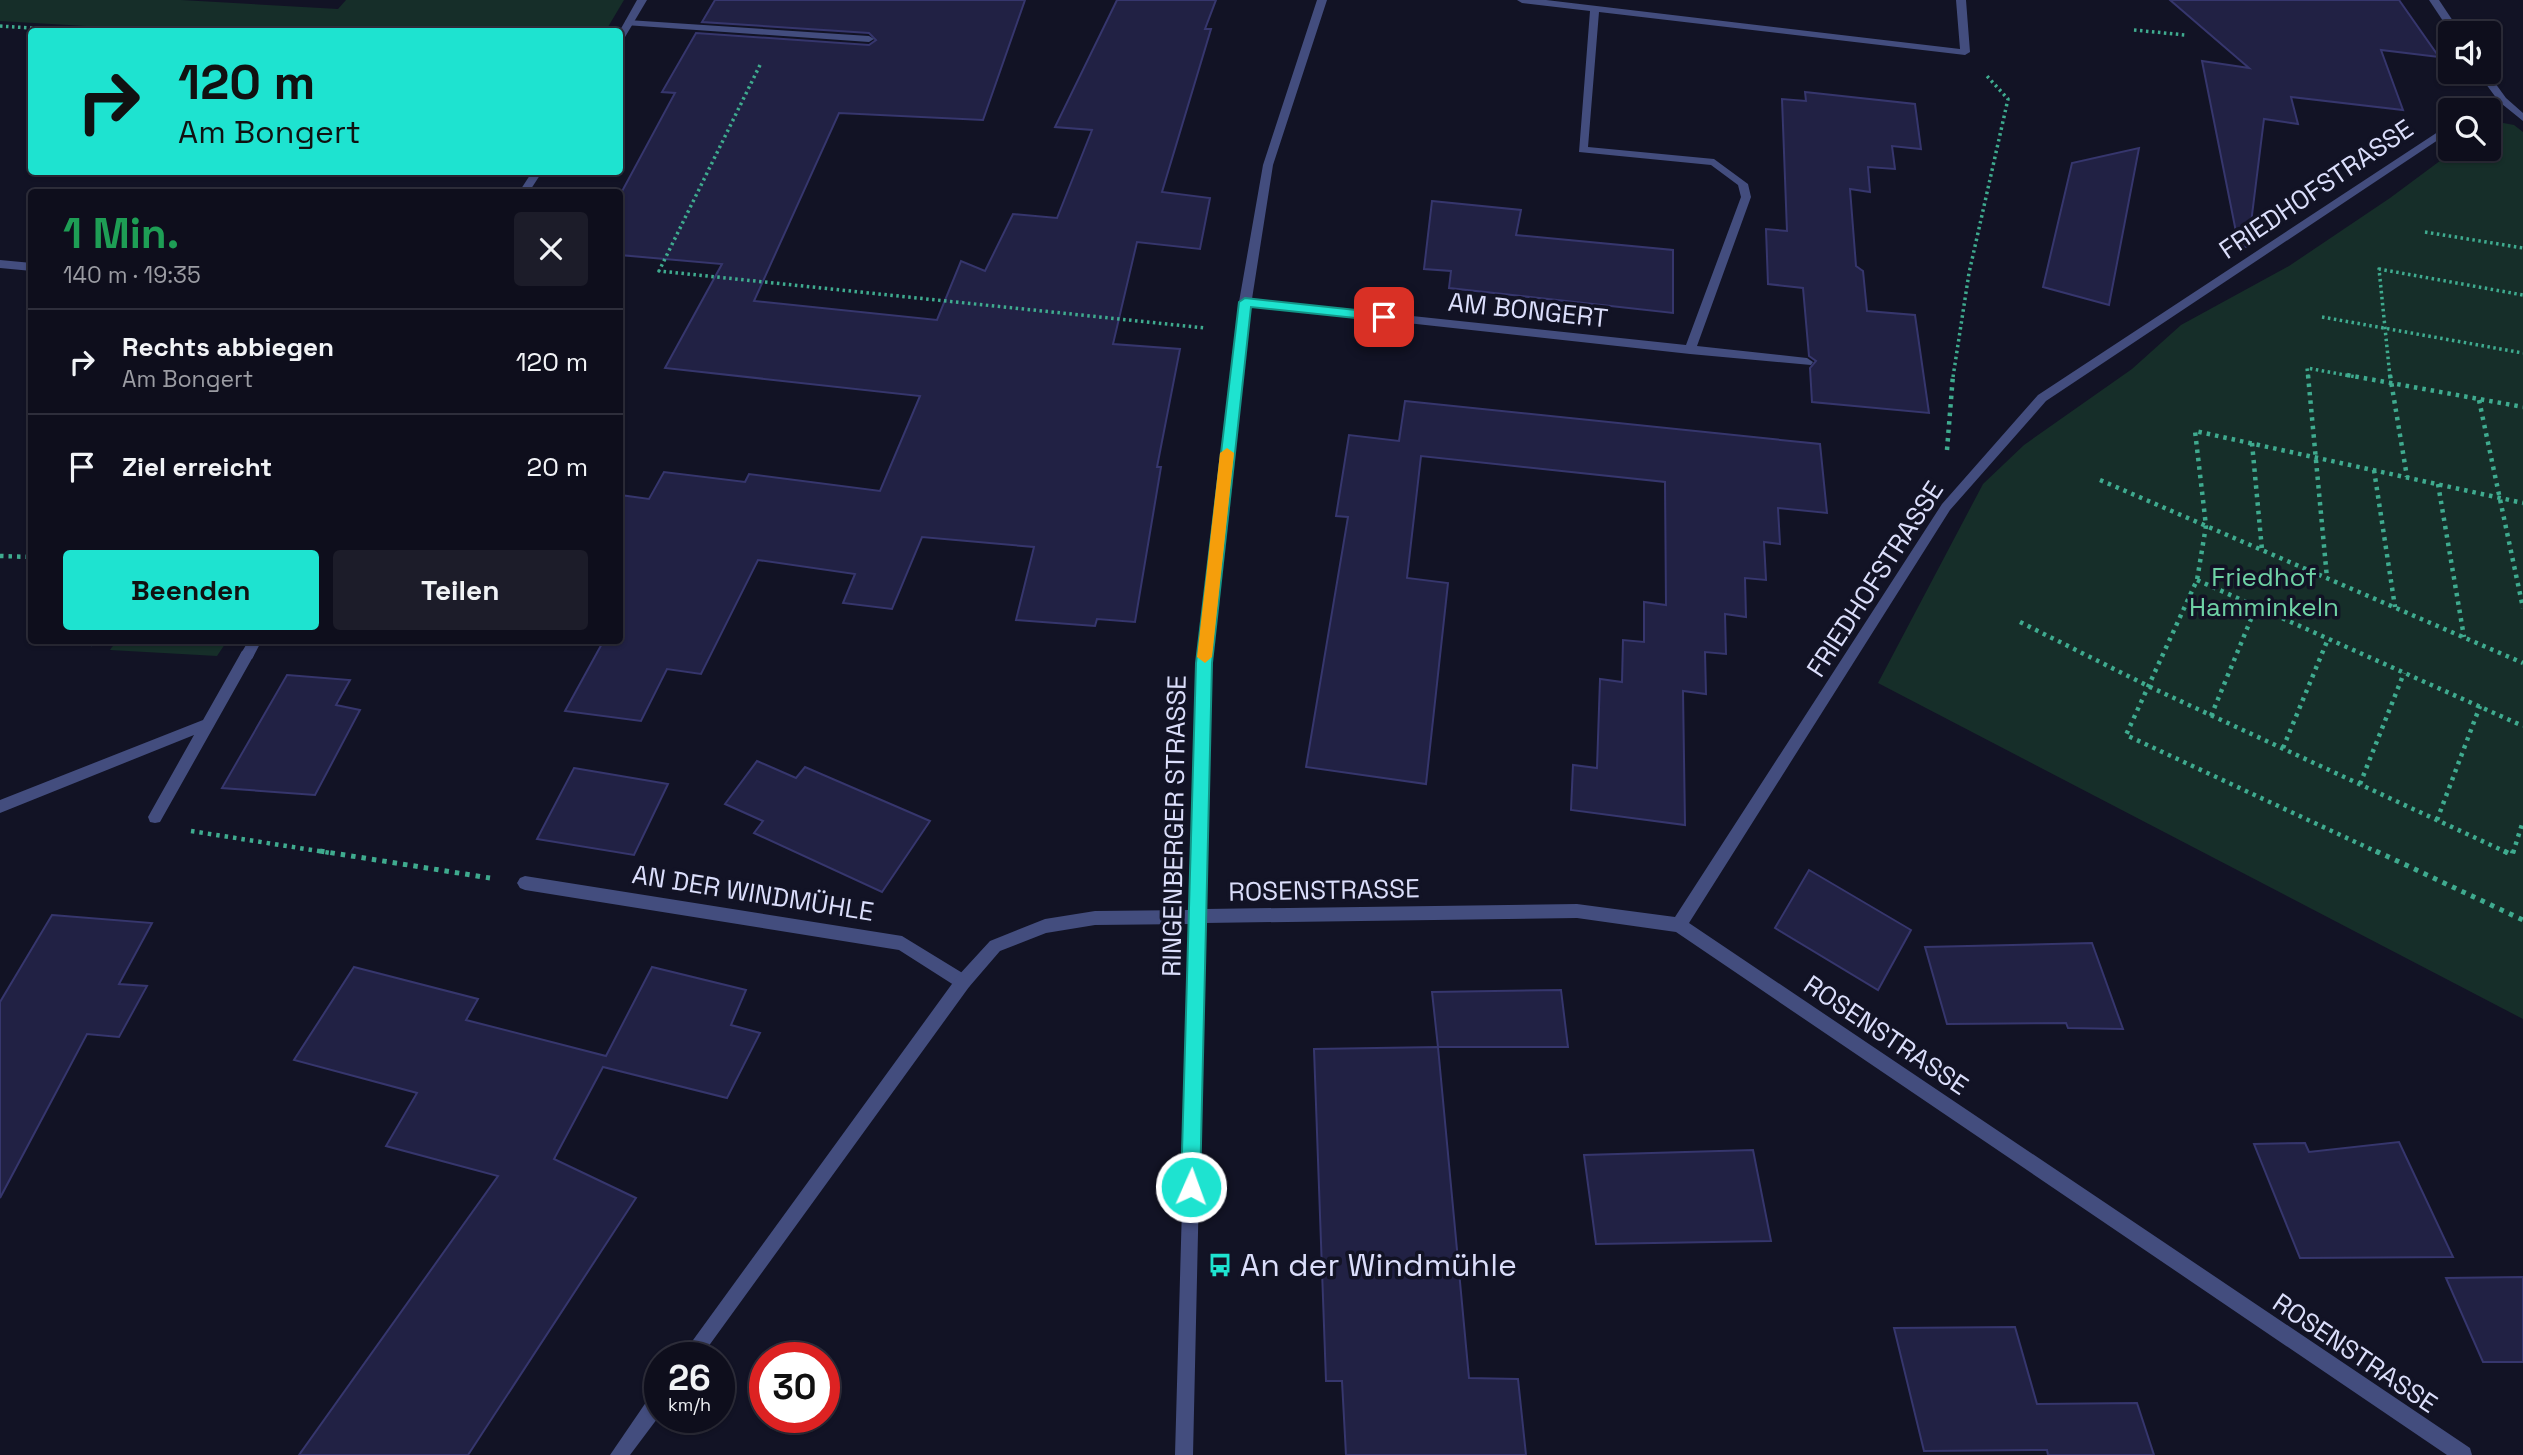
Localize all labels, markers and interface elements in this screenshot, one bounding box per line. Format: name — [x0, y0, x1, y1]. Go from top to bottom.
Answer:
map controls — [2438, 21, 2501, 161]
button: sound — [2438, 21, 2501, 84]
text: 120 m — [178, 51, 315, 113]
icon: right — [63, 56, 154, 147]
button: search — [2438, 98, 2501, 161]
street label: FRIEDHOFSTRASSE — [2212, 111, 2420, 267]
text: Am Bongert — [178, 112, 361, 152]
text: 1 Min. — [63, 207, 179, 260]
button: close — [514, 212, 588, 286]
text: 140 m · 19:35 — [63, 260, 201, 290]
street label: AM BONGERT — [1446, 285, 1610, 335]
pin — [1354, 287, 1414, 347]
icon: arrive — [1365, 298, 1403, 336]
text: Rechts abbiegen — [122, 330, 334, 364]
icon: right — [63, 343, 101, 381]
text: 120 m — [516, 345, 588, 379]
text: Am Bongert — [122, 364, 253, 394]
icon: arrive — [63, 448, 101, 486]
text: Ziel erreicht — [122, 450, 272, 484]
text: 20 m — [527, 450, 588, 484]
street label: FRIEDHOFSTRASSE — [1799, 475, 1951, 683]
button: Beenden — [63, 550, 319, 630]
button: Teilen — [333, 550, 588, 630]
park label: Friedhof Hamminkeln — [2189, 560, 2339, 624]
street label: RINGENBERGER STRASSE — [1154, 675, 1194, 977]
street label: AN DER WINDMÜHLE — [630, 857, 876, 929]
street label: ROSENSTRASSE — [1228, 871, 1420, 909]
street label: ROSENSTRASSE — [1797, 967, 1975, 1103]
position arrow — [1154, 1150, 1228, 1224]
place label: An der Windmühle — [1240, 1245, 1517, 1285]
bus stop icon: An der Windmühle — [1206, 1251, 1234, 1279]
street label: ROSENSTRASSE — [2266, 1285, 2444, 1421]
speed limit sign: 30 — [749, 1342, 840, 1433]
text: 26 — [668, 1356, 711, 1400]
text: km/h — [668, 1393, 711, 1416]

